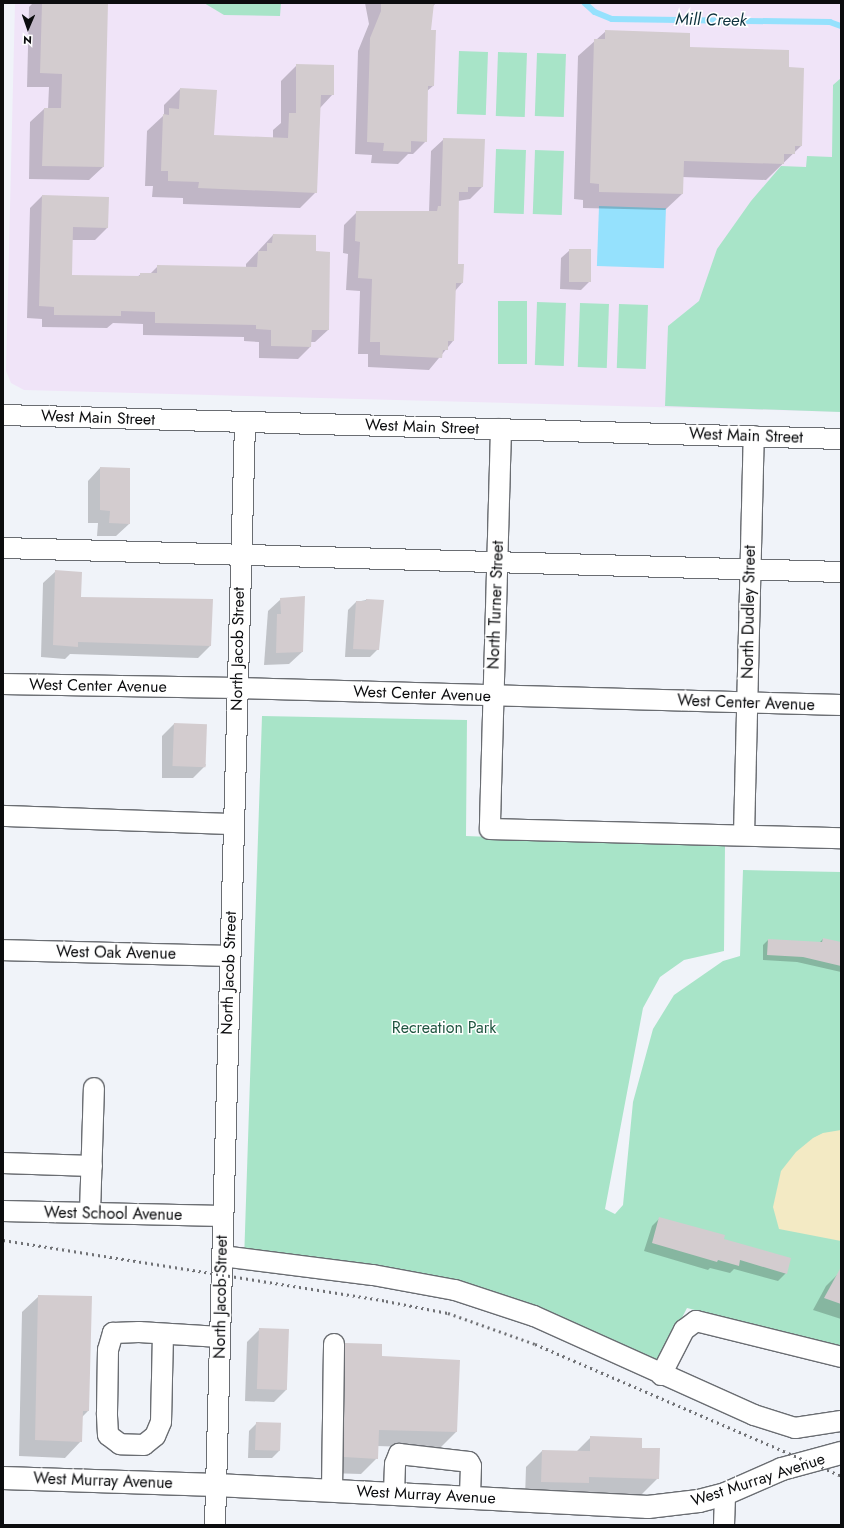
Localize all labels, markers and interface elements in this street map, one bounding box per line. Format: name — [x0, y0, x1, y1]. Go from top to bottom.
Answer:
north arrow — [8, 8, 48, 48]
water label: Mill Creek — [675, 9, 747, 31]
text: N — [23, 32, 32, 48]
street label: West Main Street — [41, 406, 155, 430]
street label: West Main Street — [365, 415, 479, 439]
street label: West Main Street — [689, 424, 803, 448]
street label: North Turner Street — [484, 540, 508, 670]
street label: North Dudley Street — [738, 545, 760, 679]
street label: North Jacob Street — [227, 587, 249, 711]
street label: West Center Avenue — [29, 675, 167, 697]
street label: West Center Avenue — [353, 682, 491, 706]
street label: West Center Avenue — [677, 691, 815, 715]
street label: North Jacob Street — [217, 911, 241, 1035]
street label: West Oak Avenue — [56, 942, 176, 964]
park label: Recreation Park — [392, 1018, 496, 1038]
street label: West School Avenue — [44, 1203, 182, 1225]
street label: North Jacob Street — [210, 1235, 232, 1359]
street label: West Murray Avenue — [689, 1449, 827, 1511]
street label: West Murray Avenue — [33, 1469, 173, 1493]
street label: West Murray Avenue — [356, 1482, 496, 1508]

